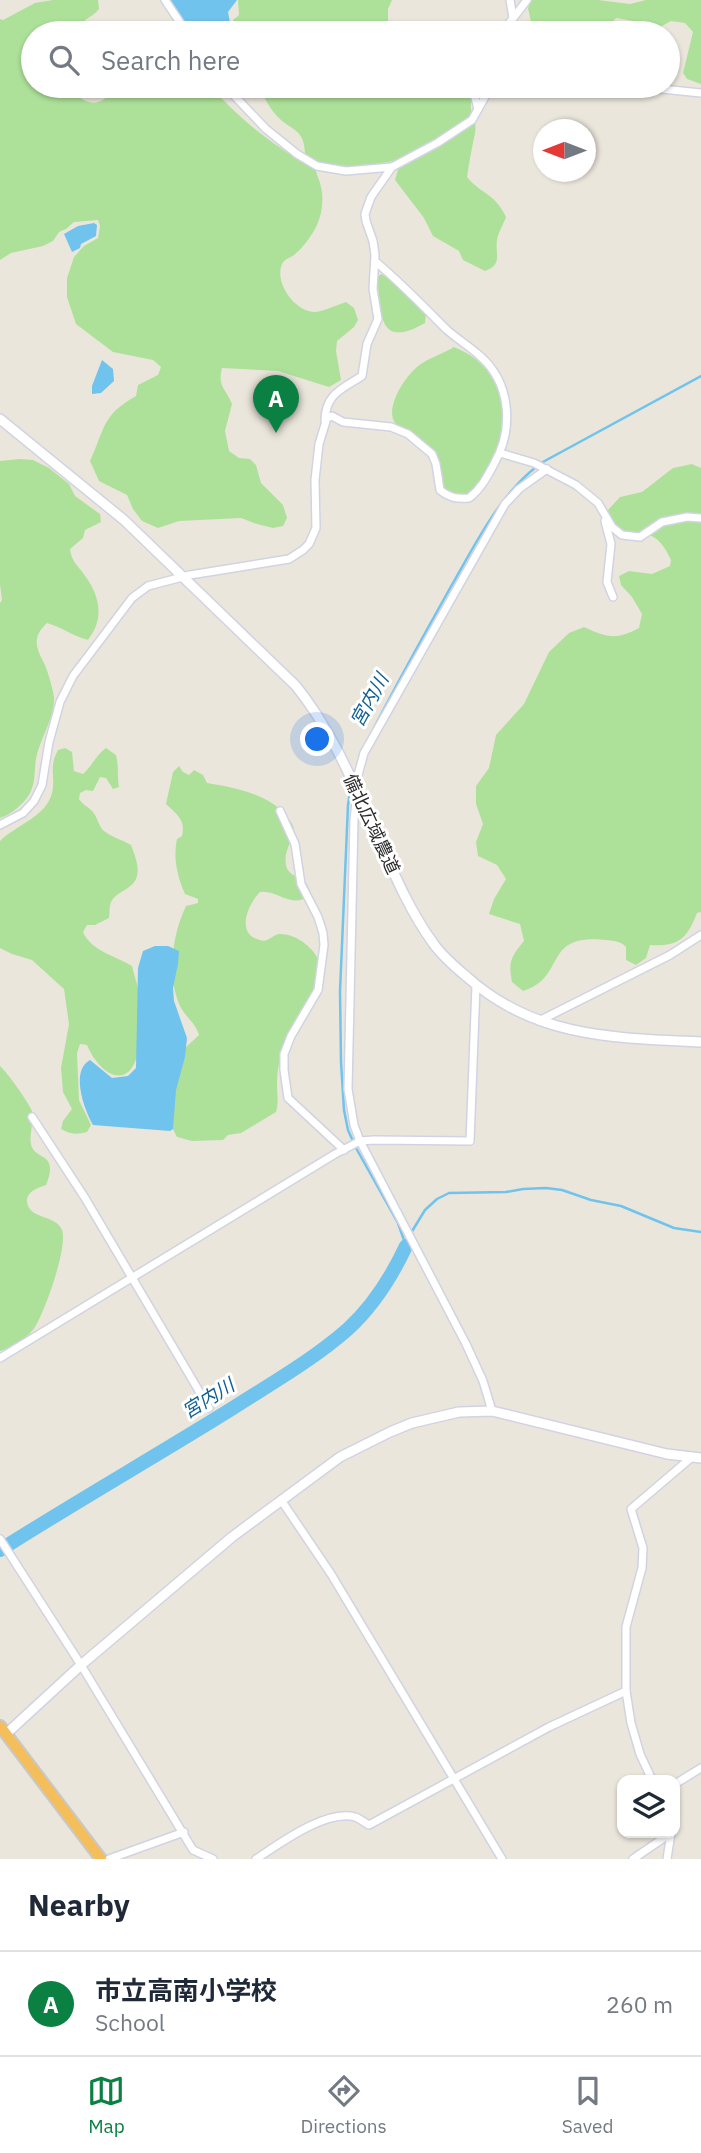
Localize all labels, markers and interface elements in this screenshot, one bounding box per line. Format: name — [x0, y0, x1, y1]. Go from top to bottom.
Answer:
search box — [21, 21, 680, 98]
icon: search — [45, 41, 83, 79]
text: Search here — [101, 43, 240, 77]
north arrow — [533, 119, 596, 182]
pin: A — [253, 375, 299, 433]
water label: 宮内川 — [345, 668, 394, 731]
your location — [300, 722, 334, 756]
street label: 備北広域農道 — [339, 770, 405, 878]
water label: 宮内川 — [177, 1372, 240, 1423]
map controls — [617, 1775, 680, 1838]
button: layers — [617, 1775, 680, 1838]
text: Nearby — [28, 1885, 130, 1924]
text: 市立高南小学校 — [95, 1973, 277, 2007]
text: A — [43, 1989, 59, 2019]
text: 260 m — [606, 1989, 673, 2019]
text: School — [95, 2007, 165, 2037]
tab: Map — [87, 2072, 125, 2138]
tab: Directions — [300, 2072, 387, 2138]
tab: Saved — [562, 2072, 614, 2138]

